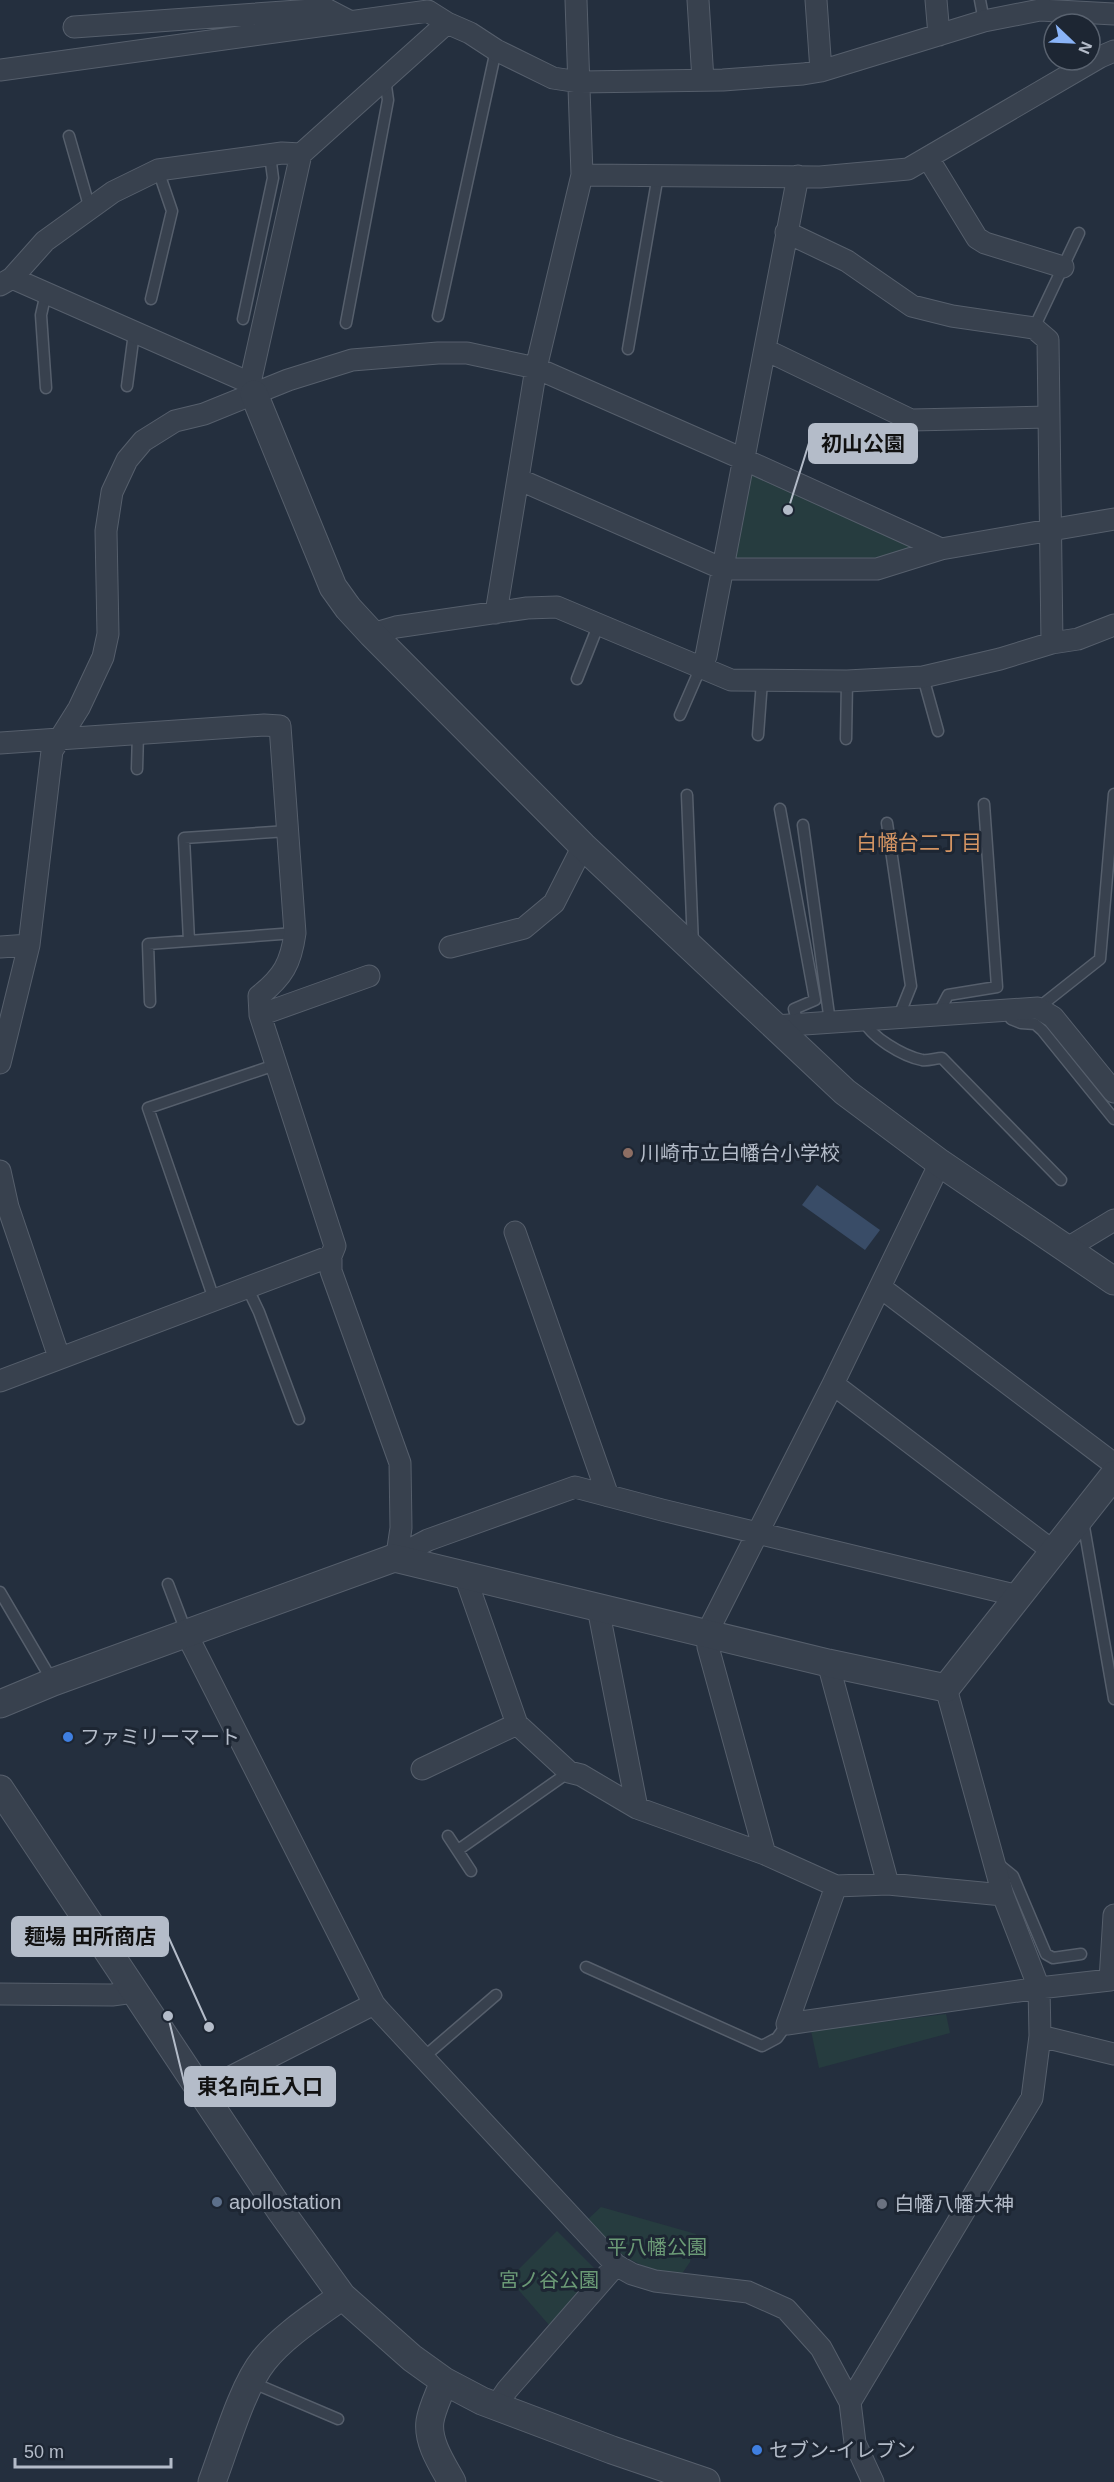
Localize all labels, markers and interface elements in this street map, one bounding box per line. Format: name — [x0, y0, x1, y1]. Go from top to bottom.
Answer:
north arrow — [1042, 12, 1102, 72]
text: N — [1075, 39, 1095, 56]
callout: 初山公園 — [809, 424, 917, 463]
text: 初山公園 — [821, 432, 905, 455]
district label: 白幡台二丁目 — [856, 831, 982, 854]
place label: 川崎市立白幡台小学校 — [640, 1142, 840, 1164]
marker: 川崎市立白幡台小学校 — [621, 1146, 635, 1160]
place label: ファミリーマート — [80, 1726, 240, 1748]
marker: ファミリーマート — [61, 1730, 75, 1744]
callout: 麺場 田所商店 — [12, 1917, 168, 1956]
text: 麺場 田所商店 — [24, 1925, 156, 1948]
callout: 東名向丘入口 — [185, 2067, 335, 2106]
text: 東名向丘入口 — [197, 2075, 323, 2098]
place label: apollostation — [229, 2191, 341, 2213]
place label: 白幡八幡大神 — [894, 2193, 1014, 2215]
marker: apollostation — [210, 2195, 224, 2209]
marker: 白幡八幡大神 — [875, 2197, 889, 2211]
park label: 平八幡公園 — [607, 2236, 707, 2258]
park label: 宮ノ谷公園 — [499, 2269, 599, 2291]
scale bar — [15, 2431, 171, 2469]
place label: セブン-イレブン — [769, 2439, 916, 2461]
text: 50 m — [24, 2442, 64, 2462]
marker: セブン-イレブン — [750, 2443, 764, 2457]

